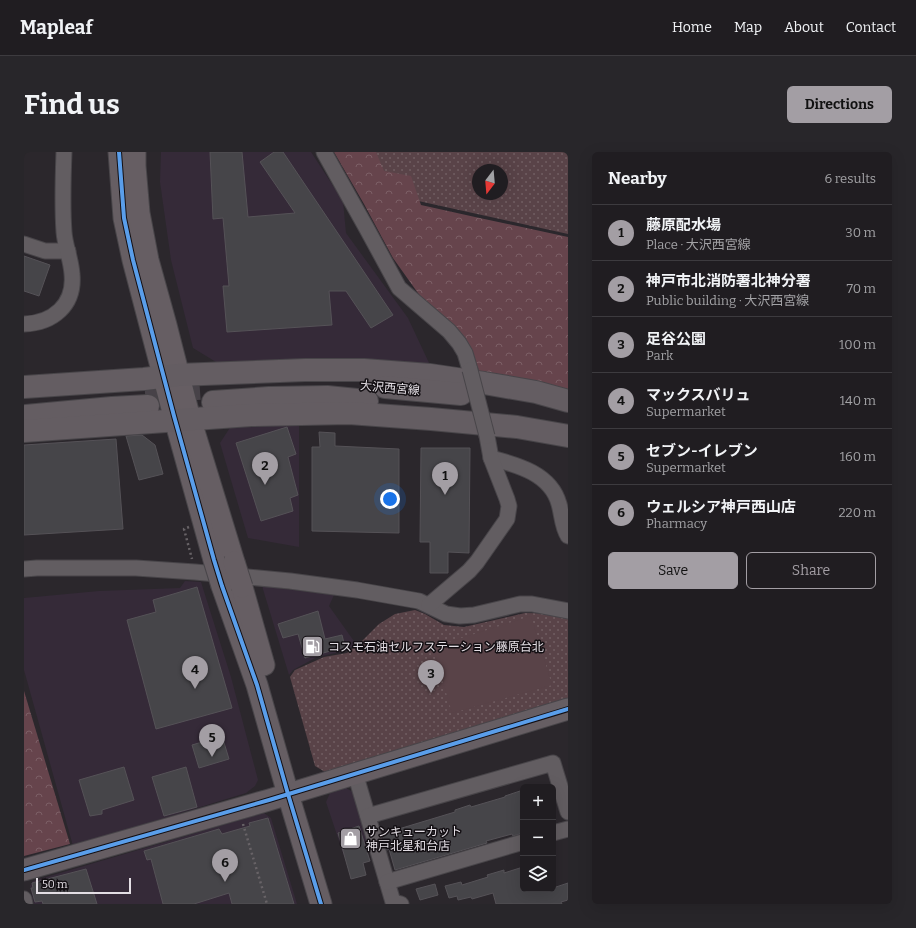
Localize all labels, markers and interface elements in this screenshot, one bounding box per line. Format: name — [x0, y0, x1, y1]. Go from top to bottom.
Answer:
text: Mapleaf — [20, 16, 93, 39]
text: Home — [672, 19, 712, 36]
text: Map — [734, 19, 762, 36]
text: About — [784, 19, 824, 36]
text: Contact — [846, 19, 896, 36]
button: Directions — [787, 86, 892, 123]
text: Find us — [24, 88, 120, 121]
north arrow — [472, 164, 508, 200]
text: Nearby — [608, 168, 667, 189]
text: 6 results — [824, 171, 876, 186]
text: 藤原配水場 — [646, 216, 721, 234]
text: 1 — [618, 225, 624, 240]
text: 30 m — [845, 225, 876, 240]
text: Place · 大沢西宮線 — [646, 237, 751, 252]
text: 神戸市北消防署北神分署 — [646, 272, 811, 290]
text: 2 — [617, 281, 625, 296]
text: 70 m — [846, 281, 876, 296]
text: Public building · 大沢西宮線 — [646, 293, 809, 308]
text: 足谷公園 — [646, 330, 706, 348]
text: 3 — [617, 337, 625, 352]
text: 100 m — [839, 337, 876, 352]
text: Park — [646, 348, 673, 363]
street label: 大沢西宮線 — [359, 378, 421, 398]
text: マックスバリュ — [646, 386, 751, 404]
text: 4 — [617, 393, 625, 408]
text: 140 m — [840, 393, 876, 408]
text: Supermarket — [646, 404, 726, 419]
text: セブン-イレブン — [646, 442, 758, 460]
text: 5 — [617, 449, 625, 464]
text: 160 m — [840, 449, 876, 464]
pin: 2 — [252, 452, 278, 485]
text: Supermarket — [646, 460, 726, 475]
pin: 1 — [432, 462, 458, 495]
your location — [380, 489, 400, 509]
text: ウェルシア神戸西山店 — [646, 498, 796, 516]
text: 6 — [617, 505, 625, 520]
text: 220 m — [839, 505, 876, 520]
text: Pharmacy — [646, 516, 707, 531]
button: Save — [608, 552, 738, 589]
button: Share — [746, 552, 876, 589]
fuel station icon: コスモ石油セルフステーション藤原台北 — [299, 634, 325, 660]
place label: コスモ石油セルフステーション藤原台北 — [328, 640, 544, 654]
pin: 4 — [182, 656, 208, 689]
pin: 3 — [418, 660, 444, 693]
pin: 5 — [199, 724, 225, 757]
map controls — [520, 784, 556, 892]
button: + — [520, 784, 556, 820]
button: − — [520, 820, 556, 856]
place label: サンキューカット 神戸北星和台店 — [366, 825, 462, 853]
shop icon: サンキューカット 神戸北星和台店 — [338, 826, 364, 852]
pin: 6 — [212, 849, 238, 882]
button: layers — [520, 856, 556, 892]
scale bar — [36, 876, 131, 895]
text: 50 m — [42, 878, 68, 891]

